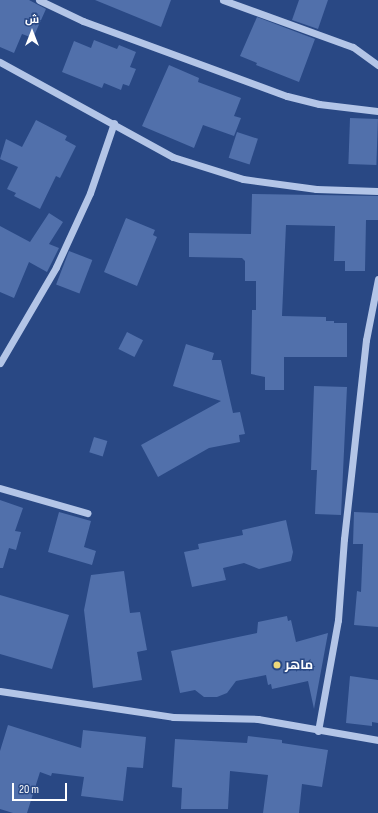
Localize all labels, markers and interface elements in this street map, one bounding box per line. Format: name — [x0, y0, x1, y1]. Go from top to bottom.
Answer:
north arrow — [12, 12, 52, 52]
text: ش — [25, 13, 39, 26]
place label: ماهر — [285, 657, 313, 673]
marker: ماهر — [272, 660, 282, 670]
scale bar — [14, 775, 69, 801]
text: 20 m — [19, 782, 39, 797]

